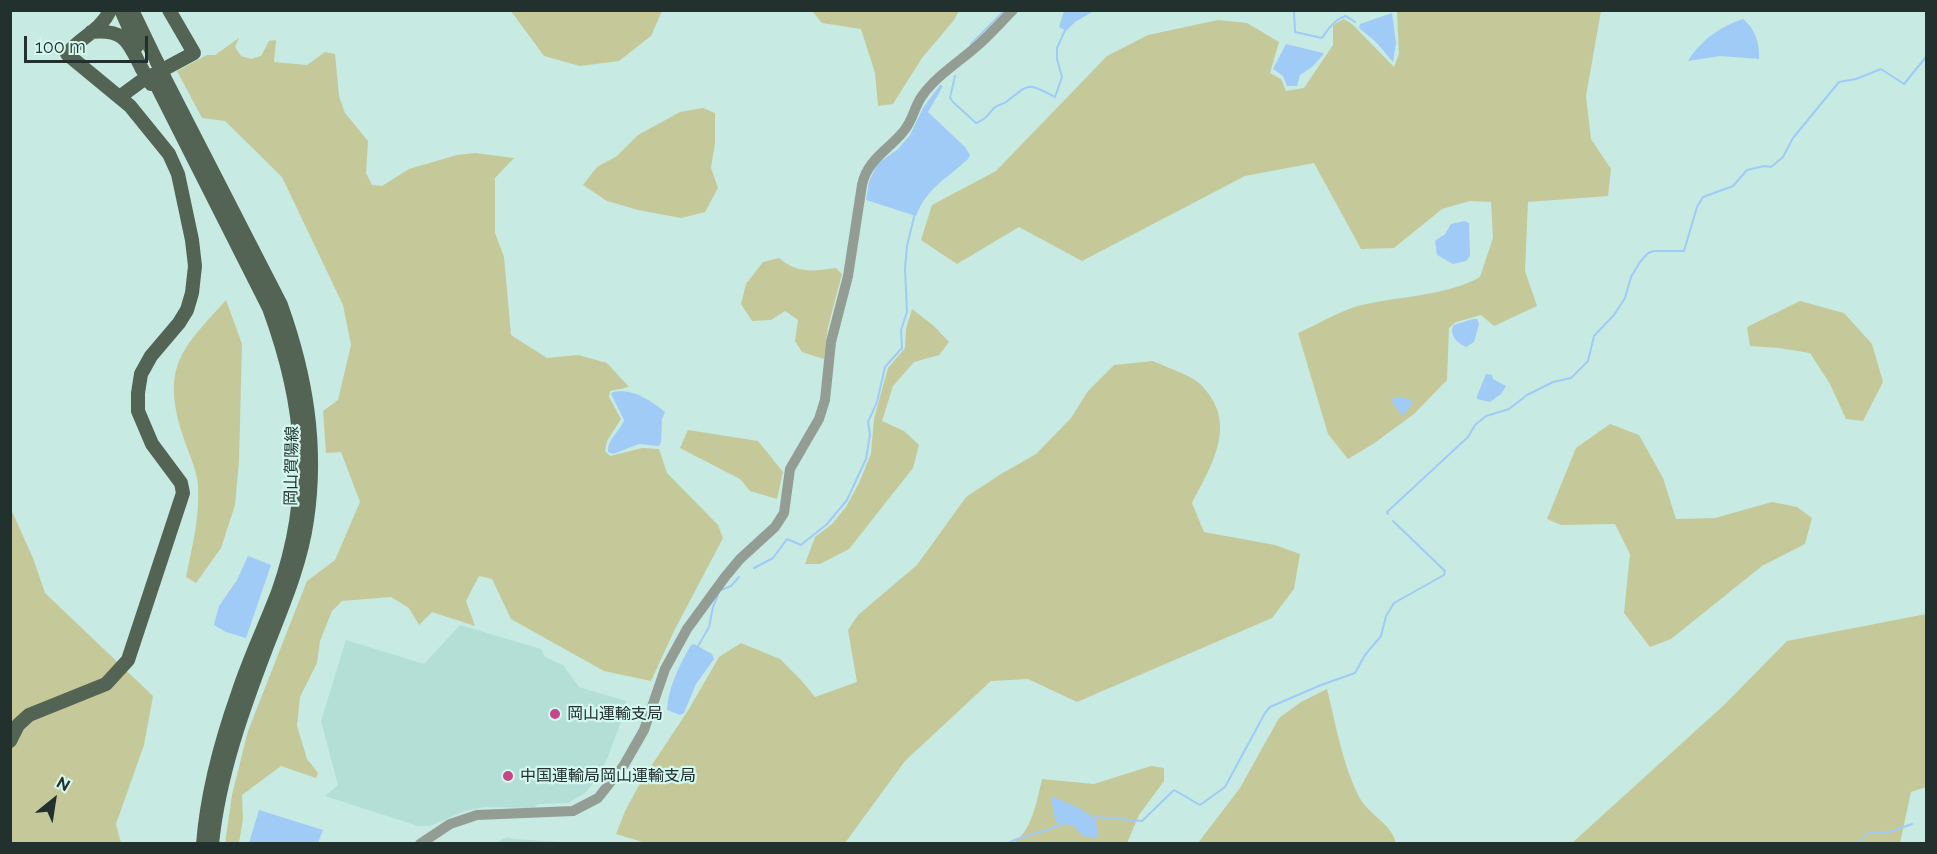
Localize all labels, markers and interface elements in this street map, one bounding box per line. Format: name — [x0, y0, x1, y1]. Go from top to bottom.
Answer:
scale bar — [27, 24, 152, 62]
text: 100 m — [35, 36, 86, 57]
street label: 岡山賀陽線 — [282, 426, 302, 506]
place label: 岡山運輸支局 — [567, 704, 663, 724]
marker: 岡山運輸支局 — [548, 707, 562, 721]
place label: 中国運輸局岡山運輸支局 — [520, 766, 696, 786]
marker: 中国運輸局岡山運輸支局 — [501, 769, 515, 783]
north arrow — [24, 770, 84, 830]
text: N — [53, 773, 73, 795]

